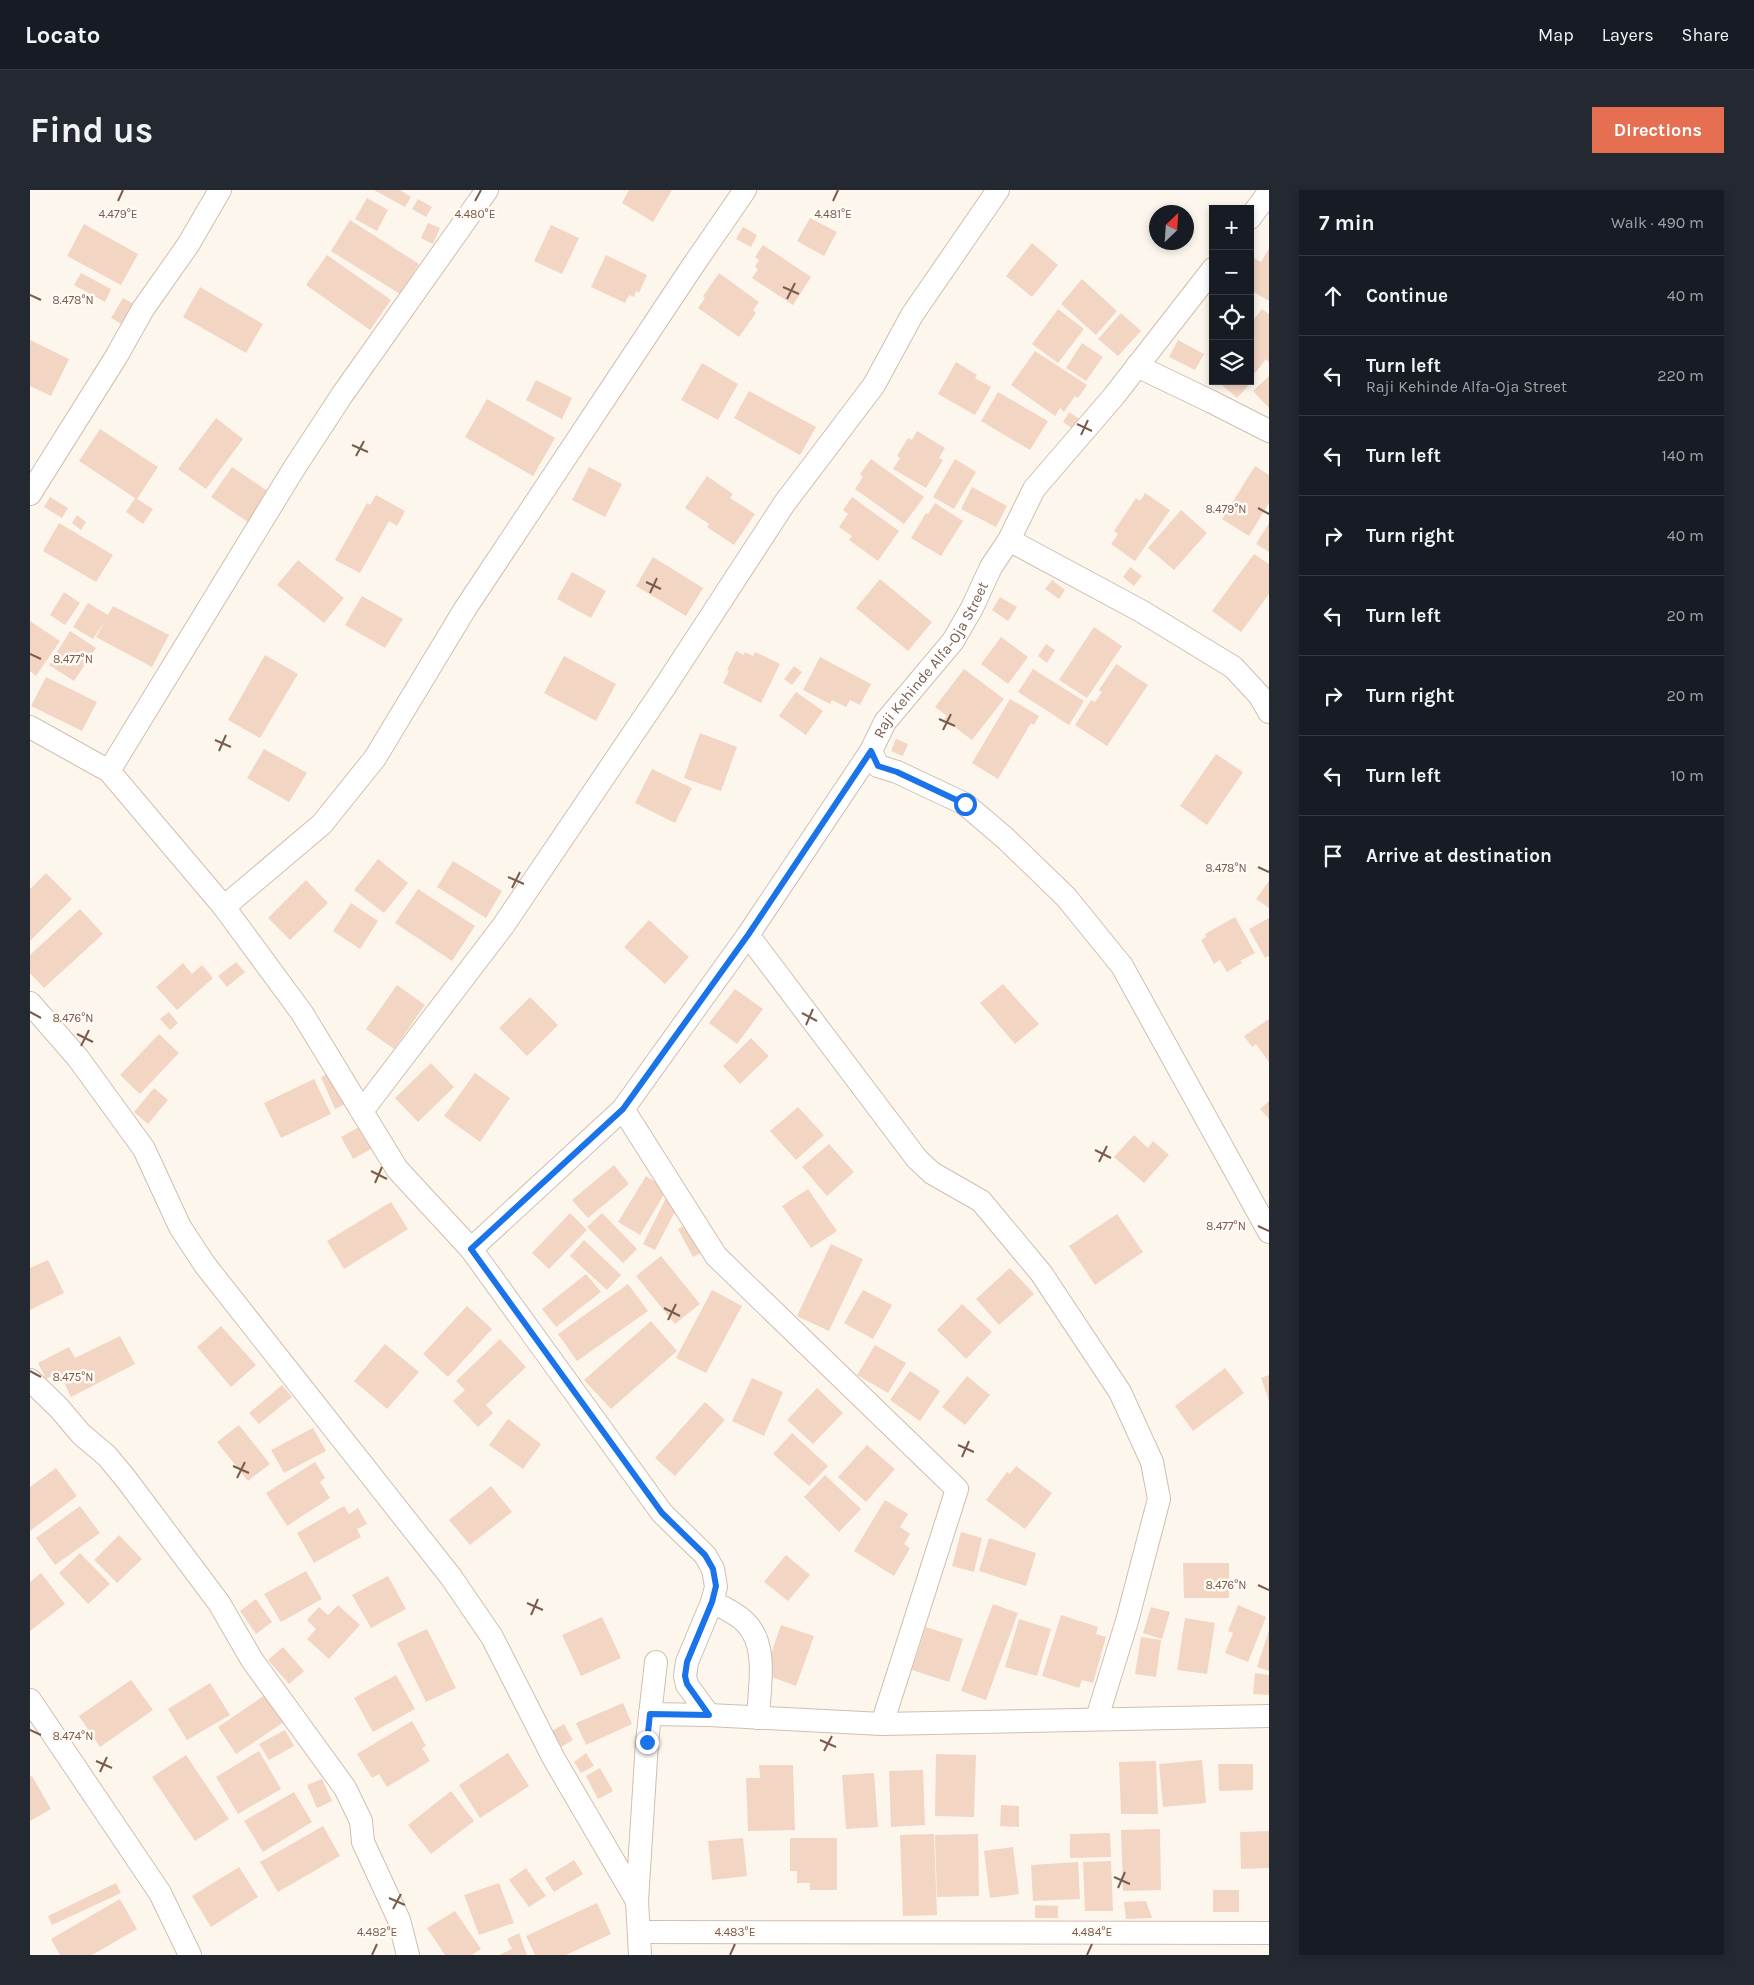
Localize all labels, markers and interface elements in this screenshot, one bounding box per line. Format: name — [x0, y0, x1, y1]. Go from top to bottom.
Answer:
text: Locato — [25, 21, 100, 49]
text: Map — [1538, 24, 1574, 46]
text: Layers — [1602, 24, 1654, 46]
text: Share — [1682, 24, 1729, 46]
button: Directions — [1592, 107, 1724, 153]
text: Find us — [30, 110, 153, 151]
north arrow — [1149, 205, 1194, 250]
map controls — [1209, 205, 1254, 385]
button: + — [1209, 205, 1254, 250]
text: 4.479°E — [99, 207, 137, 221]
text: 4.480°E — [455, 207, 495, 221]
text: 4.481°E — [814, 207, 852, 221]
text: 7 min — [1319, 211, 1375, 235]
text: Walk · 490 m — [1611, 213, 1704, 232]
button: − — [1209, 250, 1254, 295]
icon: ahead — [1319, 282, 1347, 310]
text: Continue — [1366, 285, 1448, 307]
text: 40 m — [1667, 286, 1704, 305]
text: 8.478°N — [52, 293, 94, 307]
button: locate — [1209, 295, 1254, 340]
button: layers — [1209, 340, 1254, 385]
text: Turn left — [1366, 355, 1441, 377]
icon: left — [1319, 362, 1347, 390]
text: 220 m — [1657, 366, 1704, 385]
text: Raji Kehinde Alfa-Oja Street — [1366, 377, 1567, 396]
icon: left — [1319, 442, 1347, 470]
text: Turn left — [1366, 445, 1441, 467]
text: 140 m — [1662, 446, 1704, 465]
text: 8.479°N — [1205, 502, 1247, 516]
icon: right — [1319, 522, 1347, 550]
text: Turn right — [1366, 525, 1455, 547]
text: 40 m — [1667, 526, 1704, 545]
street label: Raji Kehinde Alfa-Oja Street — [870, 578, 992, 741]
icon: left — [1319, 602, 1347, 630]
text: Turn left — [1366, 605, 1441, 627]
text: 20 m — [1666, 606, 1704, 625]
text: 8.477°N — [53, 652, 93, 666]
icon: right — [1319, 682, 1347, 710]
text: Turn right — [1366, 685, 1455, 707]
text: 20 m — [1666, 686, 1704, 705]
icon: left — [1319, 762, 1347, 790]
text: Turn left — [1366, 765, 1441, 787]
text: 10 m — [1670, 766, 1704, 785]
route start — [954, 793, 977, 816]
icon: arrive — [1319, 842, 1347, 870]
text: Arrive at destination — [1366, 845, 1552, 867]
text: 8.478°N — [1205, 861, 1247, 875]
text: 8.476°N — [52, 1011, 94, 1025]
text: 8.477°N — [1206, 1219, 1246, 1233]
text: 8.475°N — [53, 1370, 93, 1384]
text: 8.476°N — [1205, 1578, 1247, 1592]
text: 8.474°N — [53, 1729, 93, 1743]
route end — [636, 1731, 659, 1754]
text: 4.482°E — [357, 1925, 397, 1939]
text: 4.483°E — [715, 1925, 755, 1939]
text: 4.484°E — [1072, 1925, 1112, 1939]

